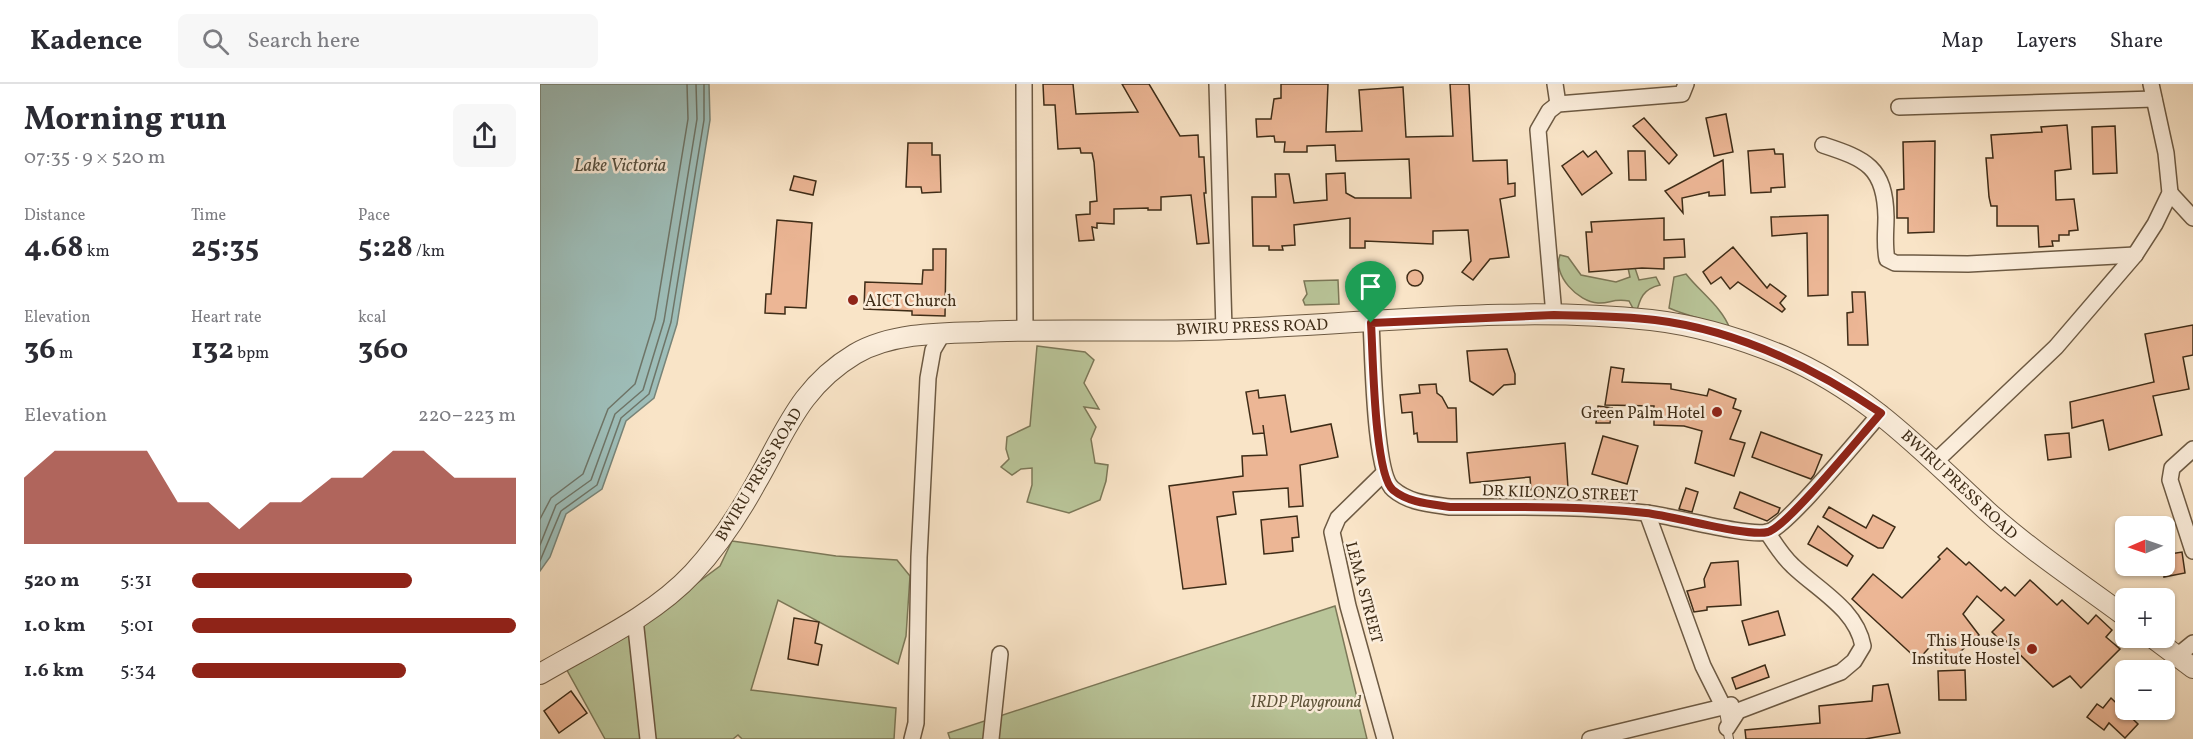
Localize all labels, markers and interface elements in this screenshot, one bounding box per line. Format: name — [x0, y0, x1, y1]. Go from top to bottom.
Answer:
search box — [178, 14, 598, 68]
text: Kadence — [30, 22, 142, 61]
icon: search — [199, 25, 232, 58]
text: Search here — [247, 26, 360, 57]
text: Map — [1941, 27, 1983, 56]
text: Layers — [2016, 27, 2077, 56]
text: Share — [2110, 27, 2163, 56]
text: Morning run — [24, 98, 227, 144]
button: share — [453, 104, 516, 167]
text: 07:35 · 9 × 520 m — [24, 144, 166, 172]
water label: Lake Victoria — [574, 154, 666, 179]
text: Distance — [24, 205, 85, 227]
text: Time — [191, 205, 226, 227]
text: Pace — [358, 205, 390, 227]
text: 4.68 — [24, 227, 84, 269]
text: 25:35 — [191, 227, 259, 269]
text: 5:28 — [358, 227, 413, 269]
text: km — [84, 241, 110, 263]
text: /km — [413, 241, 445, 263]
pin — [1345, 261, 1396, 323]
icon: arrive — [1354, 270, 1387, 303]
place label: AICT Church — [865, 291, 956, 313]
marker: AICT Church — [846, 293, 860, 307]
text: Elevation — [24, 307, 91, 329]
text: Heart rate — [191, 307, 262, 329]
text: kcal — [358, 307, 386, 329]
street label: BWIRU PRESS ROAD — [1176, 314, 1329, 342]
text: 36 — [24, 329, 56, 371]
text: 132 — [191, 329, 234, 371]
text: 360 — [358, 329, 408, 371]
text: m — [56, 343, 73, 365]
text: bpm — [234, 343, 269, 365]
text: Elevation — [24, 402, 107, 430]
text: 220–223 m — [418, 402, 516, 430]
place label: Green Palm Hotel — [1581, 403, 1705, 425]
street label: BWIRU PRESS ROAD — [711, 404, 808, 546]
marker: Green Palm Hotel — [1710, 405, 1724, 419]
street label: BWIRU PRESS ROAD — [1896, 426, 2022, 546]
street label: DR KILONZO STREET — [1481, 480, 1638, 508]
north arrow — [2115, 516, 2175, 576]
map controls — [2115, 516, 2175, 720]
street label: LEMA STREET — [1339, 539, 1387, 646]
text: 520 m — [24, 567, 80, 595]
text: 5:31 — [120, 567, 152, 595]
button: + — [2115, 588, 2175, 648]
text: 1.0 km — [24, 612, 86, 640]
text: 5:01 — [120, 612, 154, 640]
place label: This House Is Institute Hostel — [1911, 631, 2020, 671]
marker: This House Is Institute Hostel — [2025, 642, 2039, 656]
text: 1.6 km — [24, 657, 84, 685]
text: 5:34 — [120, 657, 157, 685]
button: − — [2115, 660, 2175, 720]
park label: IRDP Playground — [1251, 692, 1362, 714]

